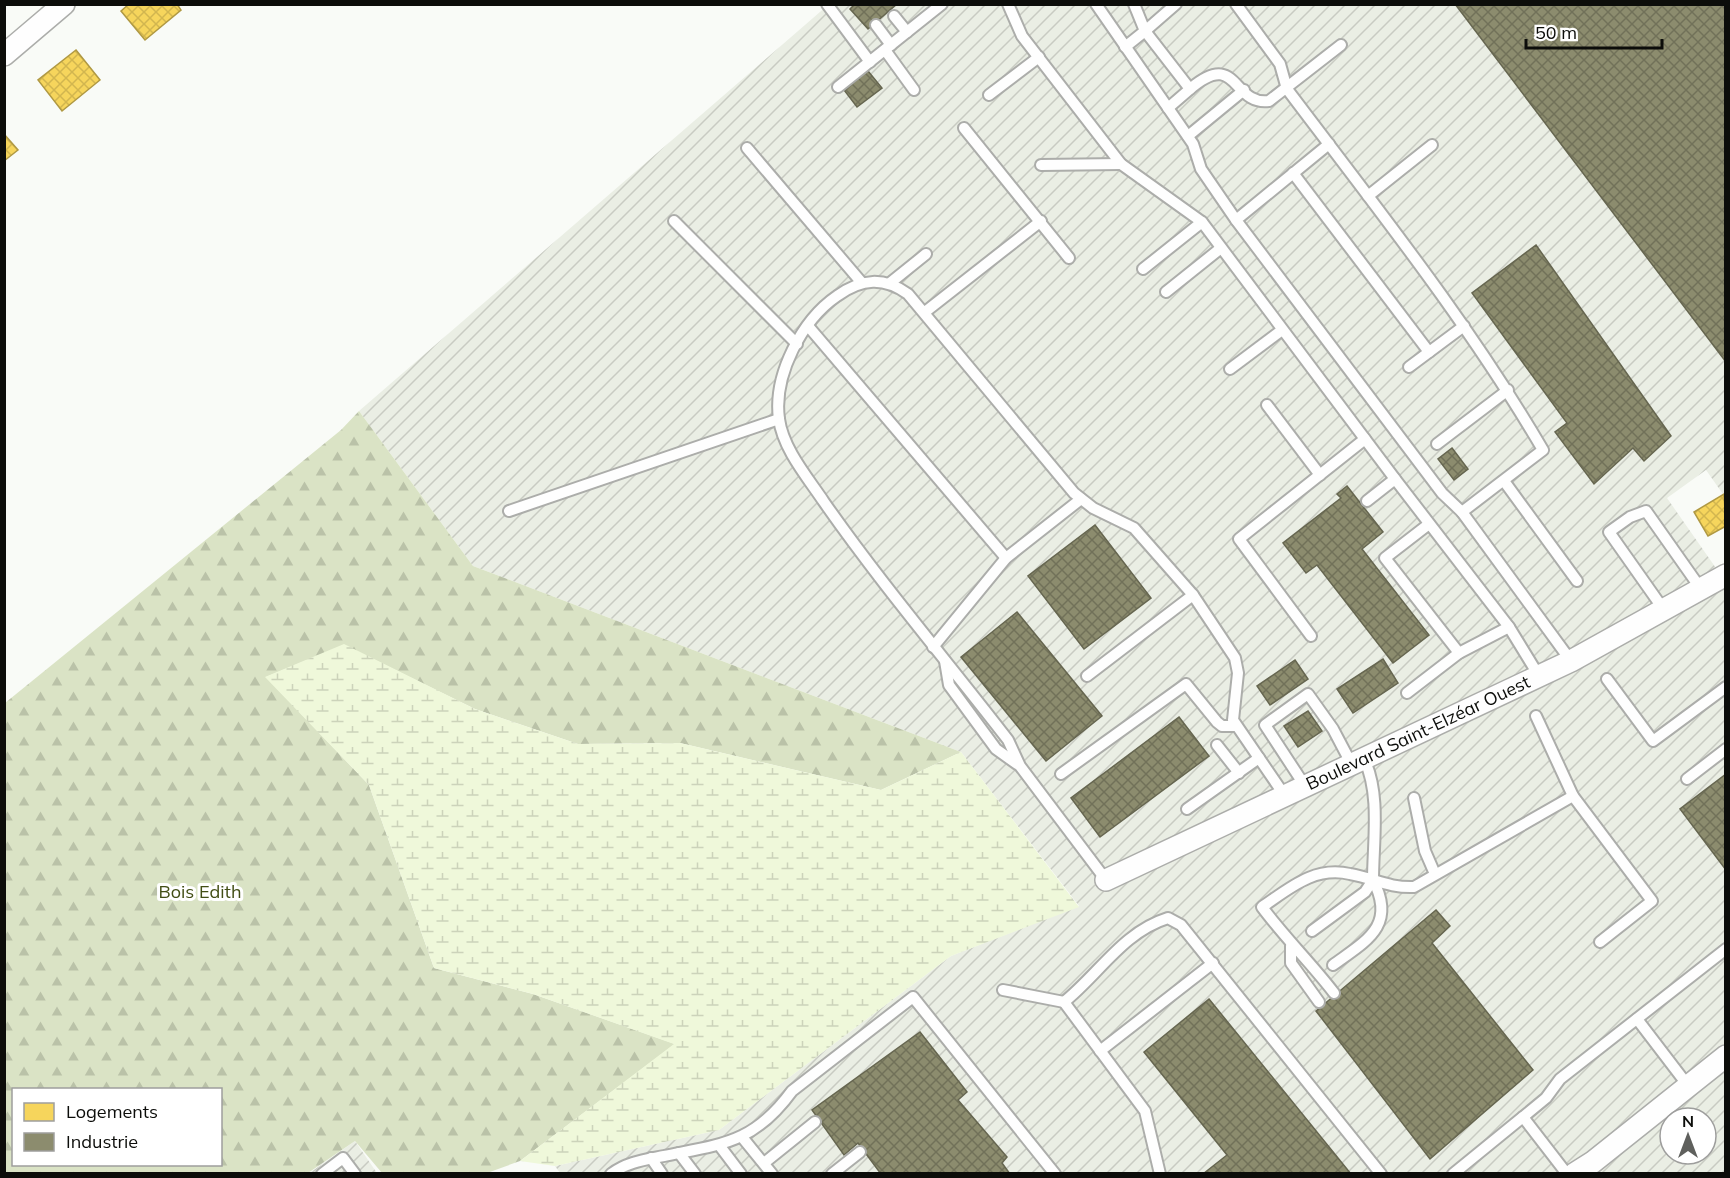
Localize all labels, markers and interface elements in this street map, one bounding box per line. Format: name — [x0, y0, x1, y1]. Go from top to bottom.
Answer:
scale bar — [1526, 12, 1662, 50]
text: 50 m — [1535, 21, 1577, 44]
street label: Boulevard Saint-Elzéar Ouest — [1302, 670, 1534, 795]
park label: Bois Edith — [159, 880, 241, 903]
legend — [12, 1088, 222, 1166]
text: Logements — [66, 1100, 158, 1123]
north arrow — [1658, 1106, 1718, 1166]
text: N — [1682, 1111, 1694, 1131]
text: Industrie — [66, 1130, 138, 1153]

